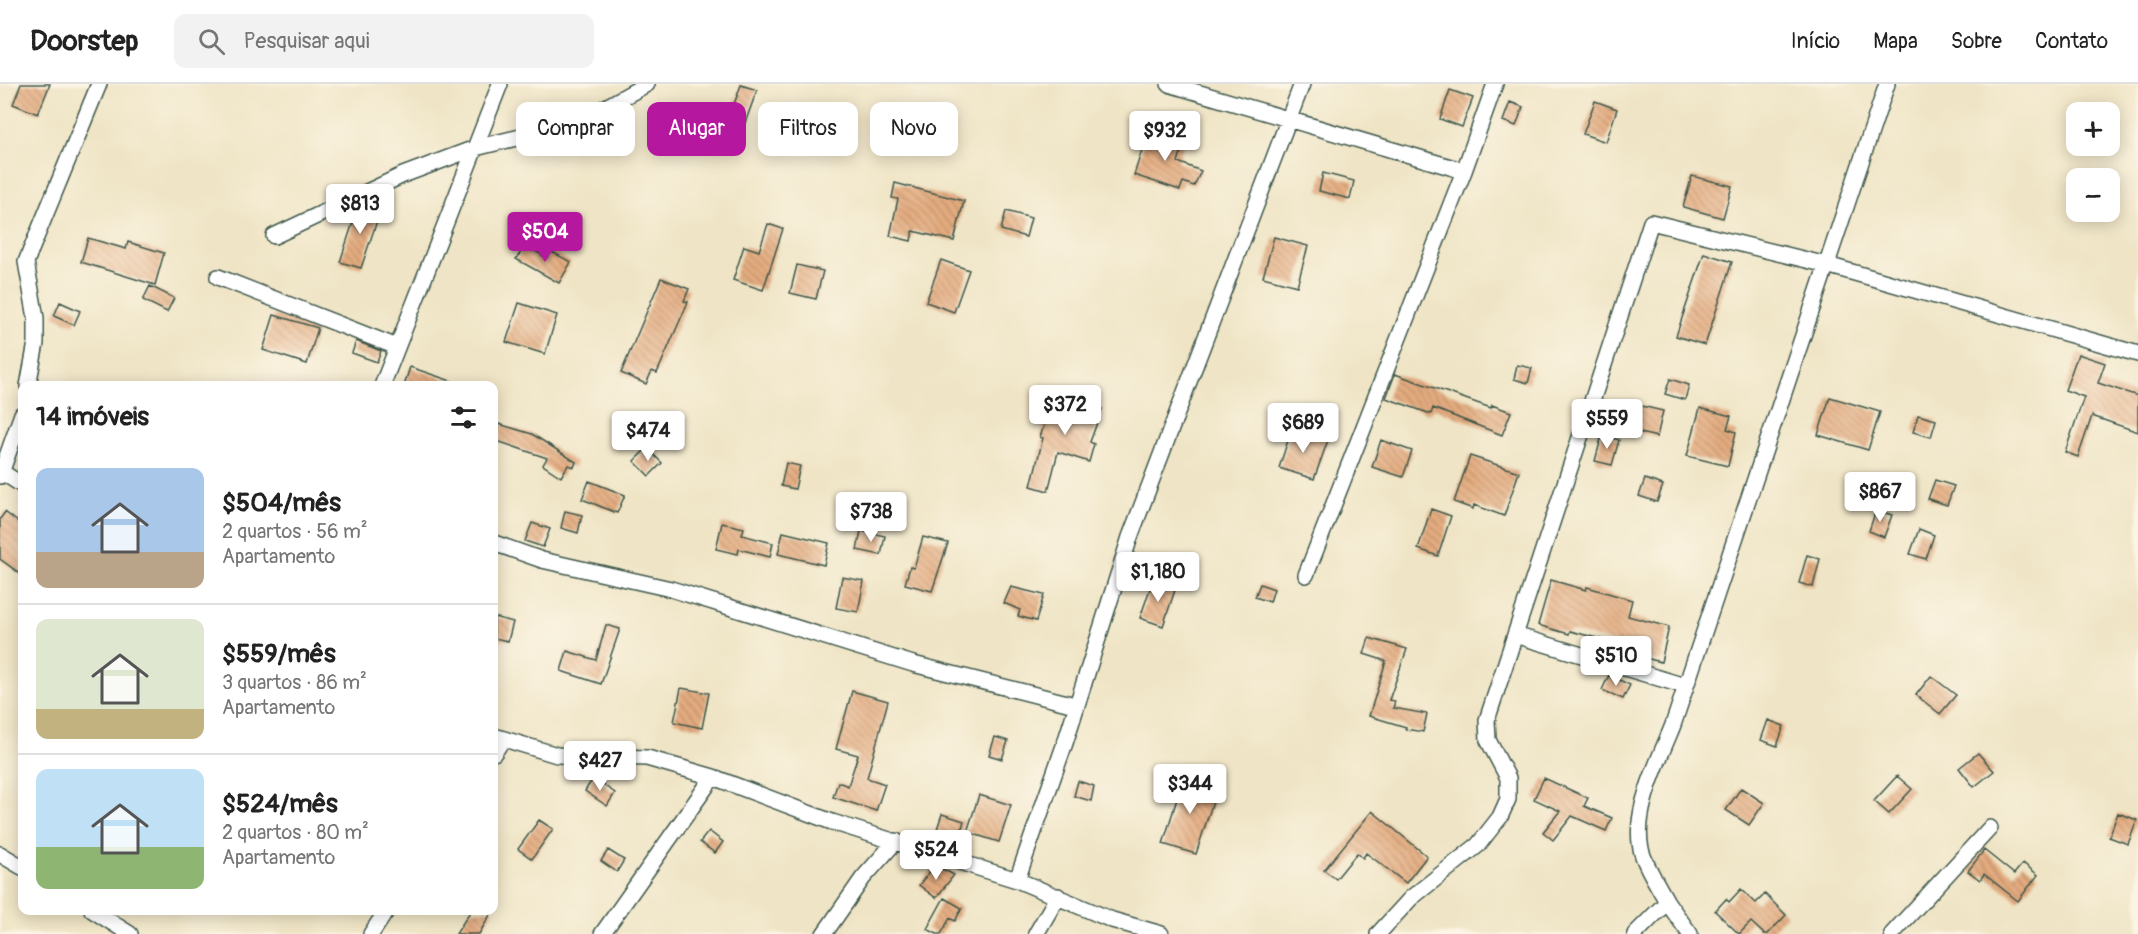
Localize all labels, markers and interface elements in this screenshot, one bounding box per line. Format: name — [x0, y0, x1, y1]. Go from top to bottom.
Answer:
search box — [174, 14, 594, 68]
text: Doorstep — [30, 24, 138, 59]
icon: search — [195, 25, 228, 58]
text: Pesquisar aqui — [243, 27, 370, 55]
text: Início — [1791, 28, 1840, 55]
text: Mapa — [1873, 28, 1918, 55]
text: Sobre — [1951, 28, 2002, 55]
text: Contato — [2035, 28, 2108, 55]
chip: Comprar — [516, 102, 635, 156]
chip: Alugar — [647, 102, 746, 156]
chip: Filtros — [758, 102, 858, 156]
chip: Novo — [870, 102, 958, 156]
map controls — [2066, 102, 2120, 222]
button: + — [2066, 102, 2120, 156]
pin: $932 — [1129, 111, 1201, 162]
text: $932 — [1143, 118, 1187, 143]
button: − — [2066, 168, 2120, 222]
pin: $813 — [324, 184, 396, 235]
text: $813 — [340, 191, 380, 216]
pin: $504 — [509, 212, 581, 263]
text: $504 — [522, 219, 568, 244]
pin: $372 — [1029, 385, 1101, 436]
text: $372 — [1043, 392, 1087, 417]
pin: $559 — [1571, 399, 1643, 450]
text: 14 imóveis — [36, 401, 149, 433]
icon: filters — [447, 401, 480, 434]
pin: $689 — [1267, 403, 1339, 454]
text: $559 — [1586, 406, 1628, 431]
text: $689 — [1282, 410, 1324, 435]
pin: $474 — [612, 411, 684, 462]
text: $474 — [626, 418, 670, 443]
pin: $867 — [1844, 472, 1916, 523]
text: $867 — [1859, 479, 1901, 504]
text: $504/mês — [222, 487, 341, 519]
icon: home — [84, 492, 156, 564]
pin: $738 — [835, 492, 907, 543]
text: $738 — [850, 499, 892, 524]
text: 2 quartos · 56 m² — [222, 519, 368, 544]
text: Apartamento — [222, 544, 335, 569]
pin: $1,180 — [1109, 552, 1207, 603]
text: $1,180 — [1130, 559, 1186, 584]
pin: $510 — [1580, 636, 1652, 687]
text: $559/mês — [222, 638, 336, 670]
icon: home — [84, 643, 156, 715]
text: $510 — [1594, 643, 1638, 668]
text: 3 quartos · 86 m² — [222, 670, 367, 695]
text: Apartamento — [222, 695, 335, 720]
pin: $427 — [564, 741, 636, 792]
text: $427 — [578, 748, 622, 773]
pin: $344 — [1154, 764, 1226, 815]
text: $344 — [1167, 771, 1213, 796]
text: $524/mês — [222, 788, 338, 820]
icon: home — [84, 793, 156, 865]
text: 2 quartos · 80 m² — [222, 820, 369, 845]
pin: $524 — [900, 830, 972, 881]
text: $524 — [914, 837, 958, 862]
text: Apartamento — [222, 845, 335, 870]

